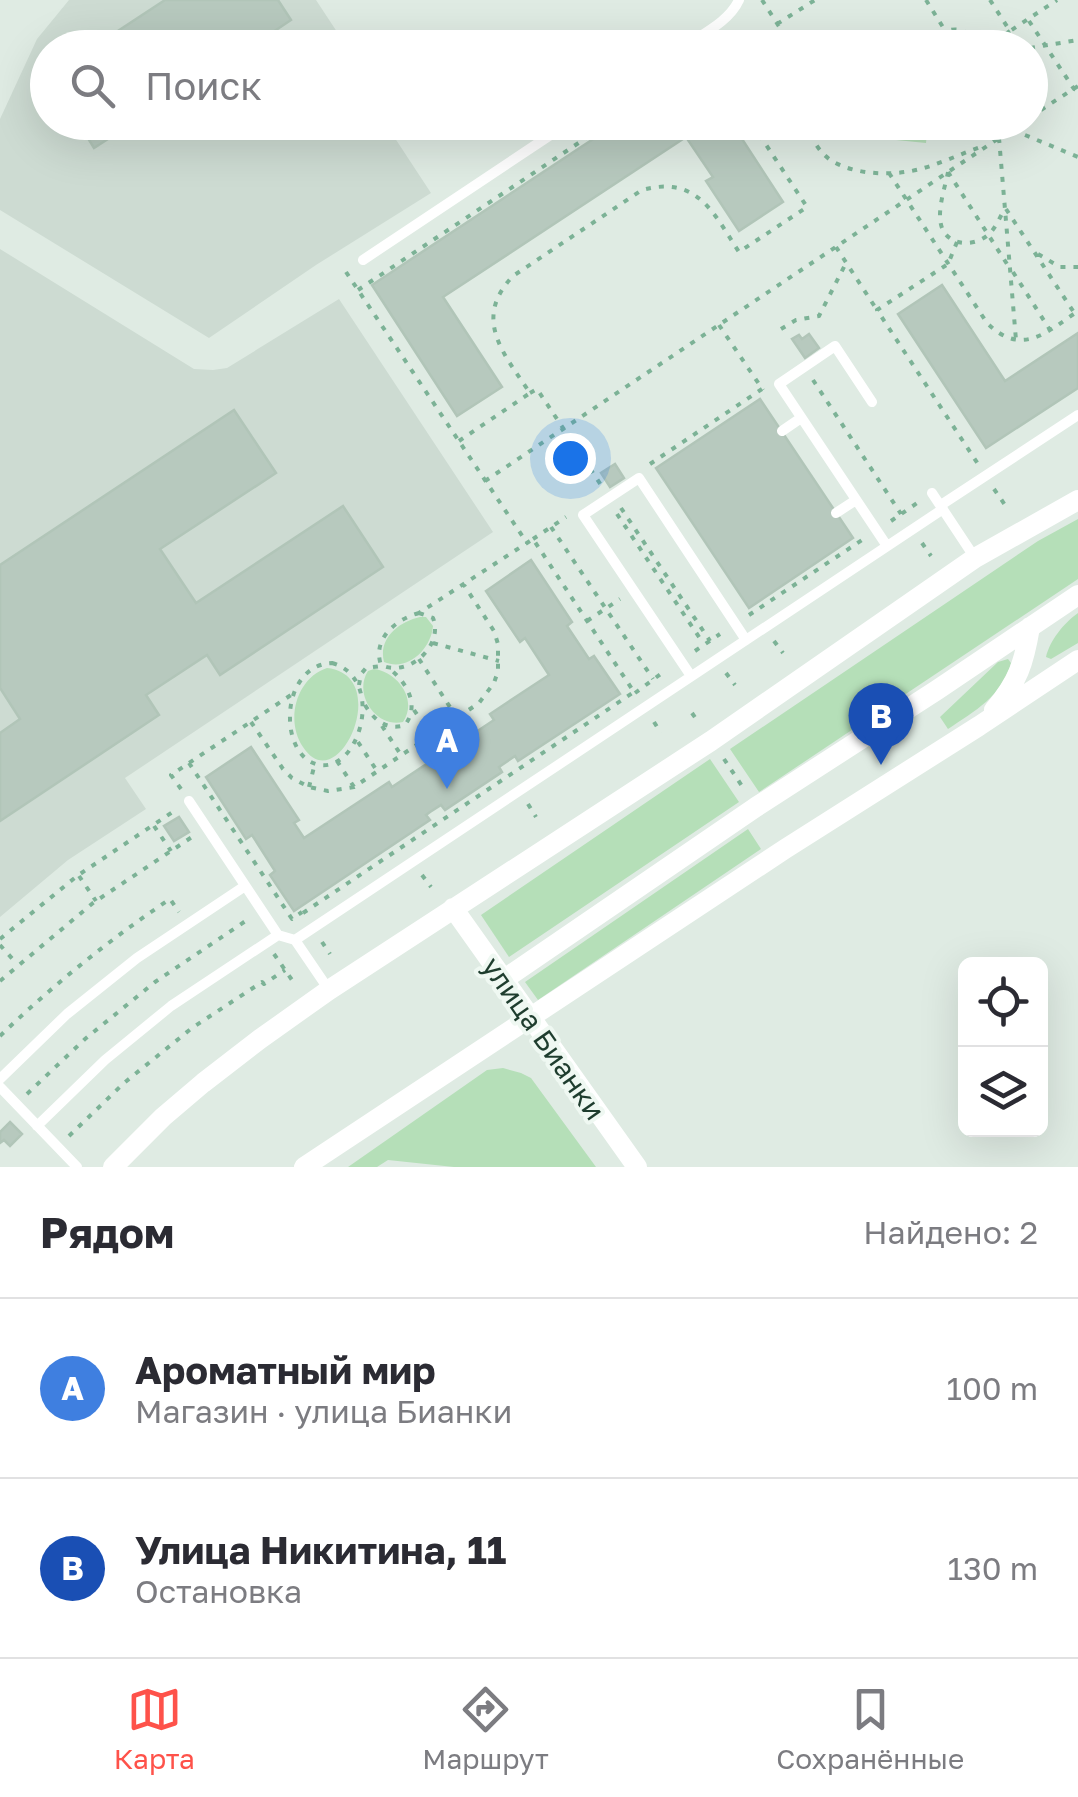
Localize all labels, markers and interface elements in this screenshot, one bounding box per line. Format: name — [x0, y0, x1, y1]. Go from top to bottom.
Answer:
search box — [30, 30, 1048, 140]
icon: search — [65, 58, 120, 113]
text: Поиск — [145, 63, 262, 108]
your location — [545, 433, 596, 484]
pin: B — [848, 682, 914, 765]
pin: A — [414, 706, 480, 789]
street label: улица Бианки — [476, 950, 612, 1126]
map controls — [958, 957, 1048, 1137]
button: locate — [958, 957, 1048, 1047]
button: layers — [958, 1047, 1048, 1137]
text: Рядом — [40, 1207, 174, 1257]
text: Найдено: 2 — [863, 1213, 1038, 1251]
text: Ароматный мир — [135, 1347, 436, 1392]
text: A — [61, 1369, 84, 1407]
text: 100 m — [946, 1369, 1038, 1407]
text: Магазин · улица Бианки — [135, 1392, 512, 1430]
text: Улица Никитина, 11 — [135, 1527, 506, 1572]
text: B — [61, 1549, 84, 1587]
text: 130 m — [948, 1549, 1038, 1587]
text: Остановка — [135, 1572, 302, 1610]
tab: Карта — [114, 1682, 195, 1775]
tab: Маршрут — [422, 1682, 549, 1775]
tab: Сохранённые — [776, 1682, 964, 1775]

